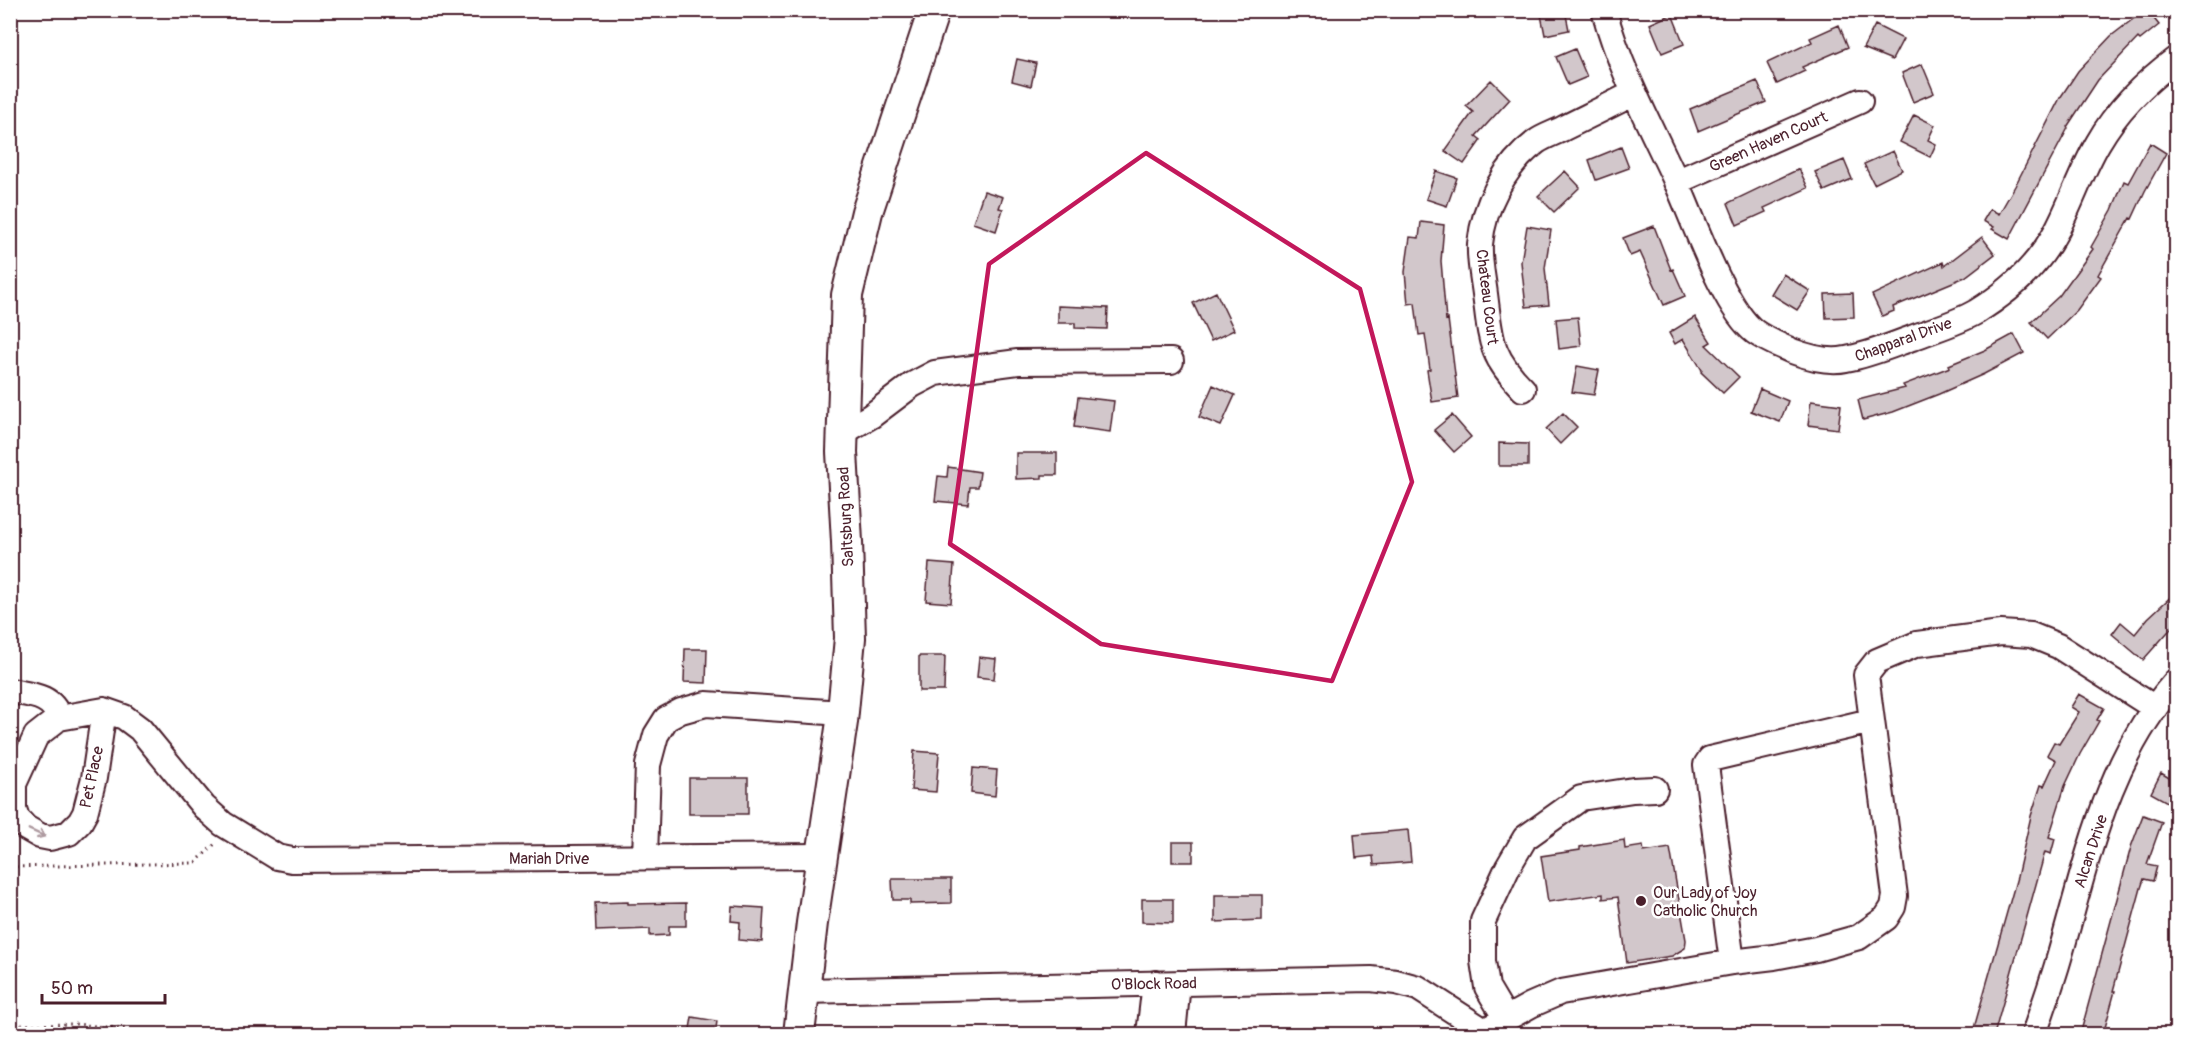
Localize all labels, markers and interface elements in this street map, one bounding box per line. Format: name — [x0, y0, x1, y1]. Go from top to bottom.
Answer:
street label: Green Haven Court — [1706, 107, 1831, 177]
street label: Chateau Court — [1471, 248, 1503, 347]
street label: Chapparal Drive — [1852, 313, 1955, 367]
street label: Saltsburg Road — [833, 466, 859, 568]
street label: Pet Place — [76, 744, 108, 810]
street label: Alcan Drive — [2070, 812, 2112, 891]
one-way arrow — [28, 828, 46, 839]
street label: Mariah Drive — [509, 849, 589, 869]
place label: Our Lady of Joy Catholic Church — [1653, 883, 1757, 921]
marker: Our Lady of Joy Catholic Church — [1634, 894, 1648, 908]
scale bar — [42, 967, 165, 1005]
street label: O'Block Road — [1111, 973, 1197, 995]
text: 50 m — [51, 977, 93, 1000]

